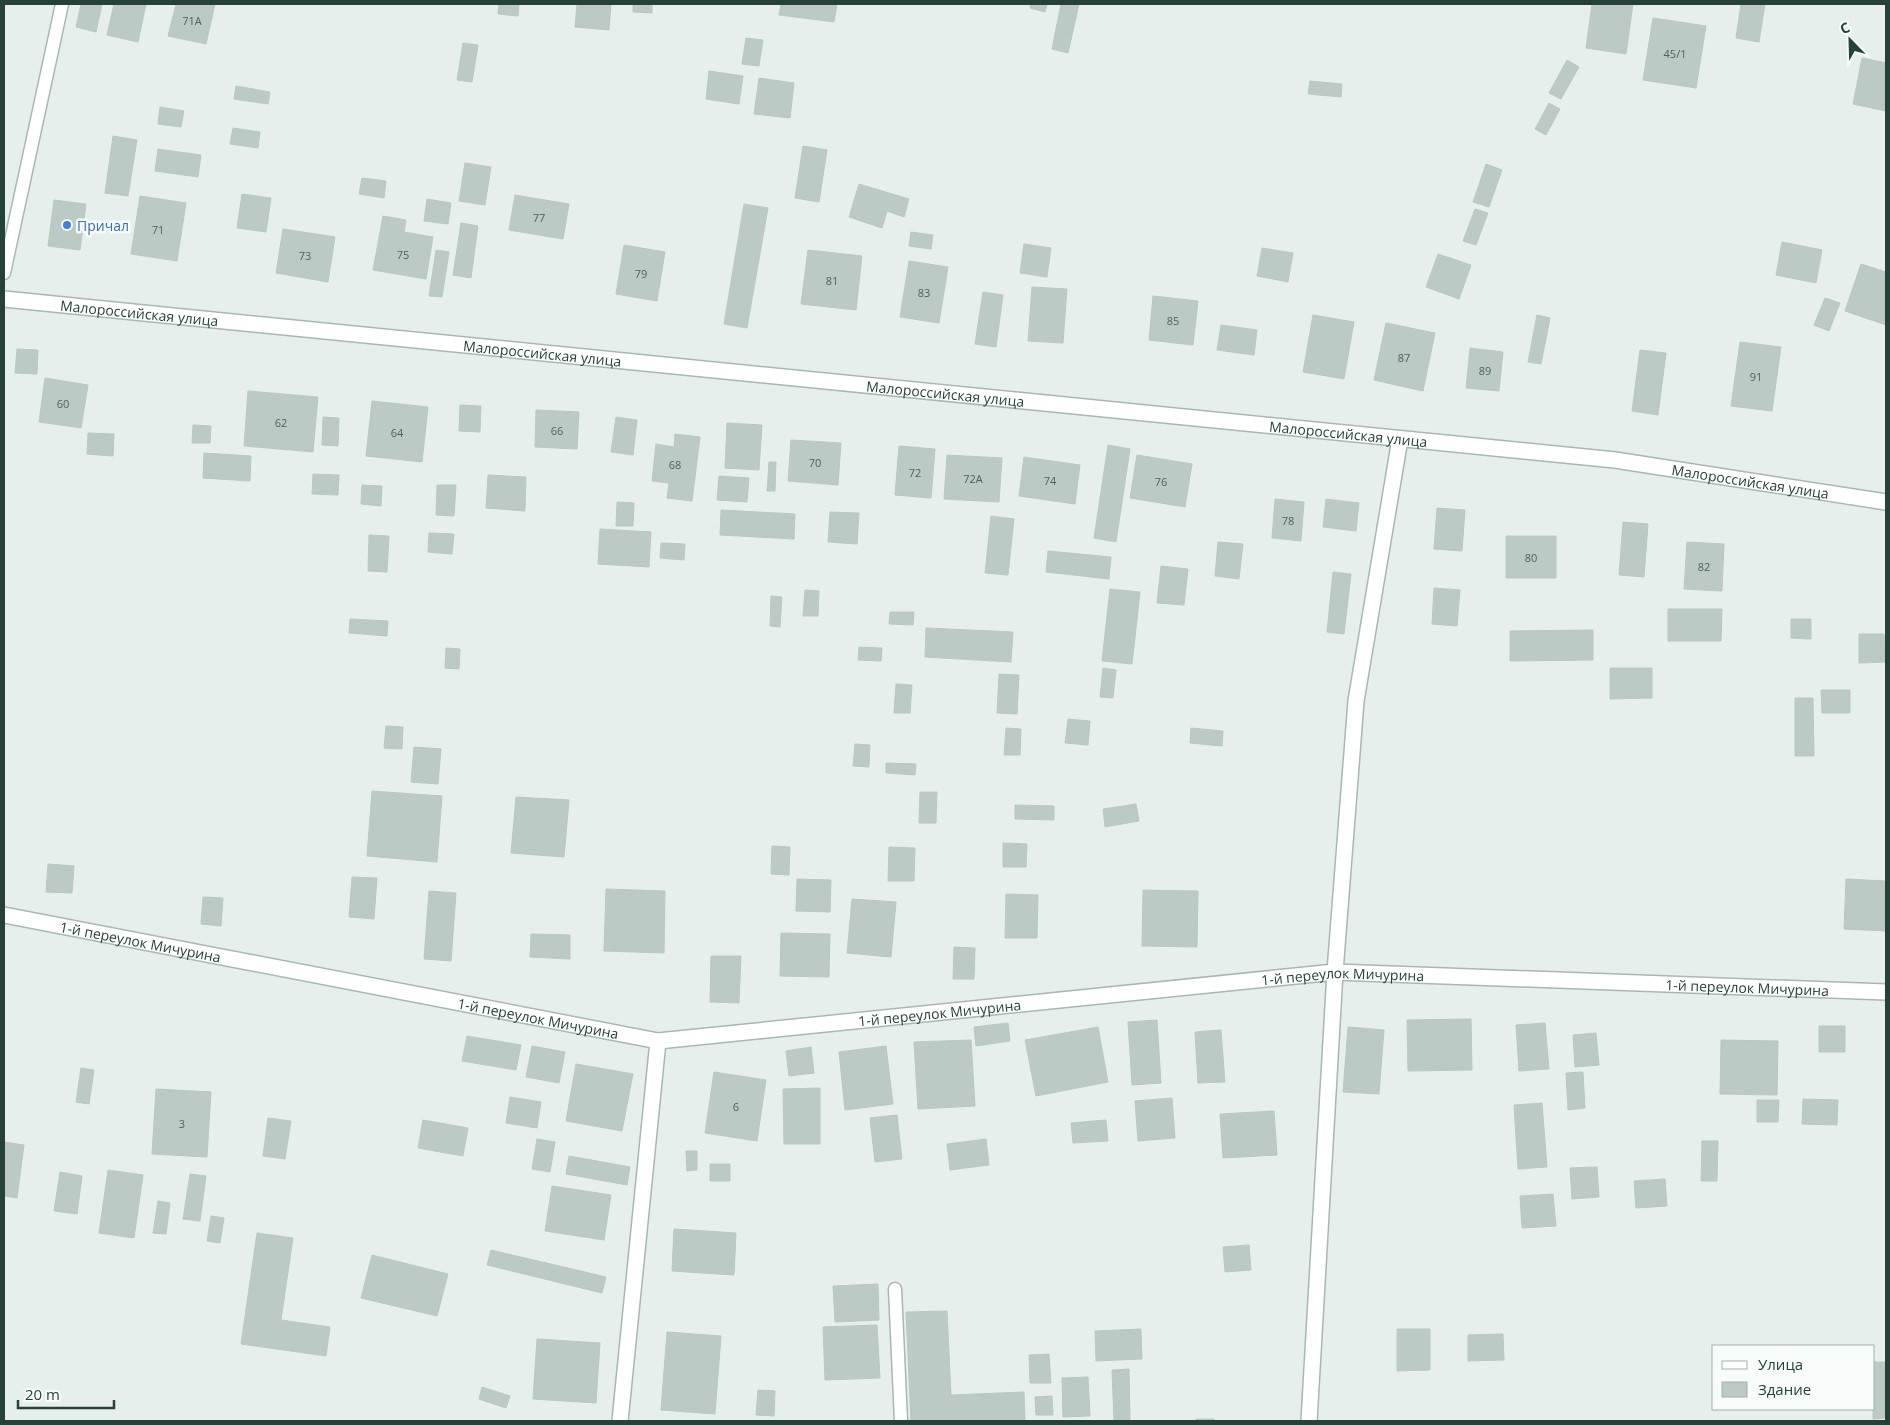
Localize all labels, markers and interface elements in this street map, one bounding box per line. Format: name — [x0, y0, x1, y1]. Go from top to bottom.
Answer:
house number: 71А — [182, 13, 202, 28]
north arrow — [1825, 15, 1875, 65]
text: С — [1837, 17, 1853, 38]
house number: 45/1 — [1664, 46, 1686, 61]
house number: 77 — [533, 210, 545, 225]
place label: Причал — [77, 216, 129, 235]
marker: Причал — [61, 219, 73, 231]
house number: 71 — [152, 222, 164, 237]
house number: 75 — [397, 247, 409, 262]
house number: 73 — [299, 248, 311, 263]
house number: 79 — [635, 266, 647, 281]
house number: 81 — [826, 273, 838, 288]
house number: 83 — [918, 285, 930, 300]
street label: Малороссийская улица — [59, 295, 219, 330]
house number: 85 — [1167, 313, 1179, 328]
street label: Малороссийская улица — [462, 335, 622, 370]
house number: 87 — [1398, 350, 1410, 365]
house number: 89 — [1479, 363, 1491, 378]
house number: 91 — [1750, 369, 1762, 384]
street label: Малороссийская улица — [865, 376, 1025, 410]
house number: 60 — [57, 396, 69, 411]
house number: 62 — [275, 415, 287, 430]
street label: Малороссийская улица — [1268, 416, 1428, 451]
house number: 66 — [551, 423, 563, 438]
house number: 64 — [391, 425, 404, 440]
house number: 70 — [809, 455, 821, 470]
house number: 68 — [669, 457, 681, 472]
street label: Малороссийская улица — [1670, 459, 1830, 503]
house number: 72 — [909, 465, 921, 480]
house number: 72А — [963, 471, 983, 486]
house number: 74 — [1044, 473, 1057, 488]
house number: 76 — [1155, 474, 1167, 489]
house number: 78 — [1282, 513, 1294, 528]
house number: 80 — [1525, 550, 1537, 565]
house number: 82 — [1698, 559, 1710, 574]
street label: 1-й переулок Мичурина — [58, 916, 223, 966]
street label: 1-й переулок Мичурина — [1260, 962, 1425, 989]
street label: 1-й переулок Мичурина — [1665, 975, 1829, 999]
street label: 1-й переулок Мичурина — [456, 993, 620, 1043]
street label: 1-й переулок Мичурина — [857, 995, 1022, 1030]
house number: 6 — [733, 1099, 739, 1114]
house number: 3 — [179, 1116, 185, 1131]
legend — [1712, 1345, 1875, 1410]
text: Улица — [1758, 1354, 1803, 1374]
scale bar — [18, 1378, 114, 1410]
text: Здание — [1758, 1379, 1811, 1399]
text: 20 m — [25, 1384, 60, 1404]

